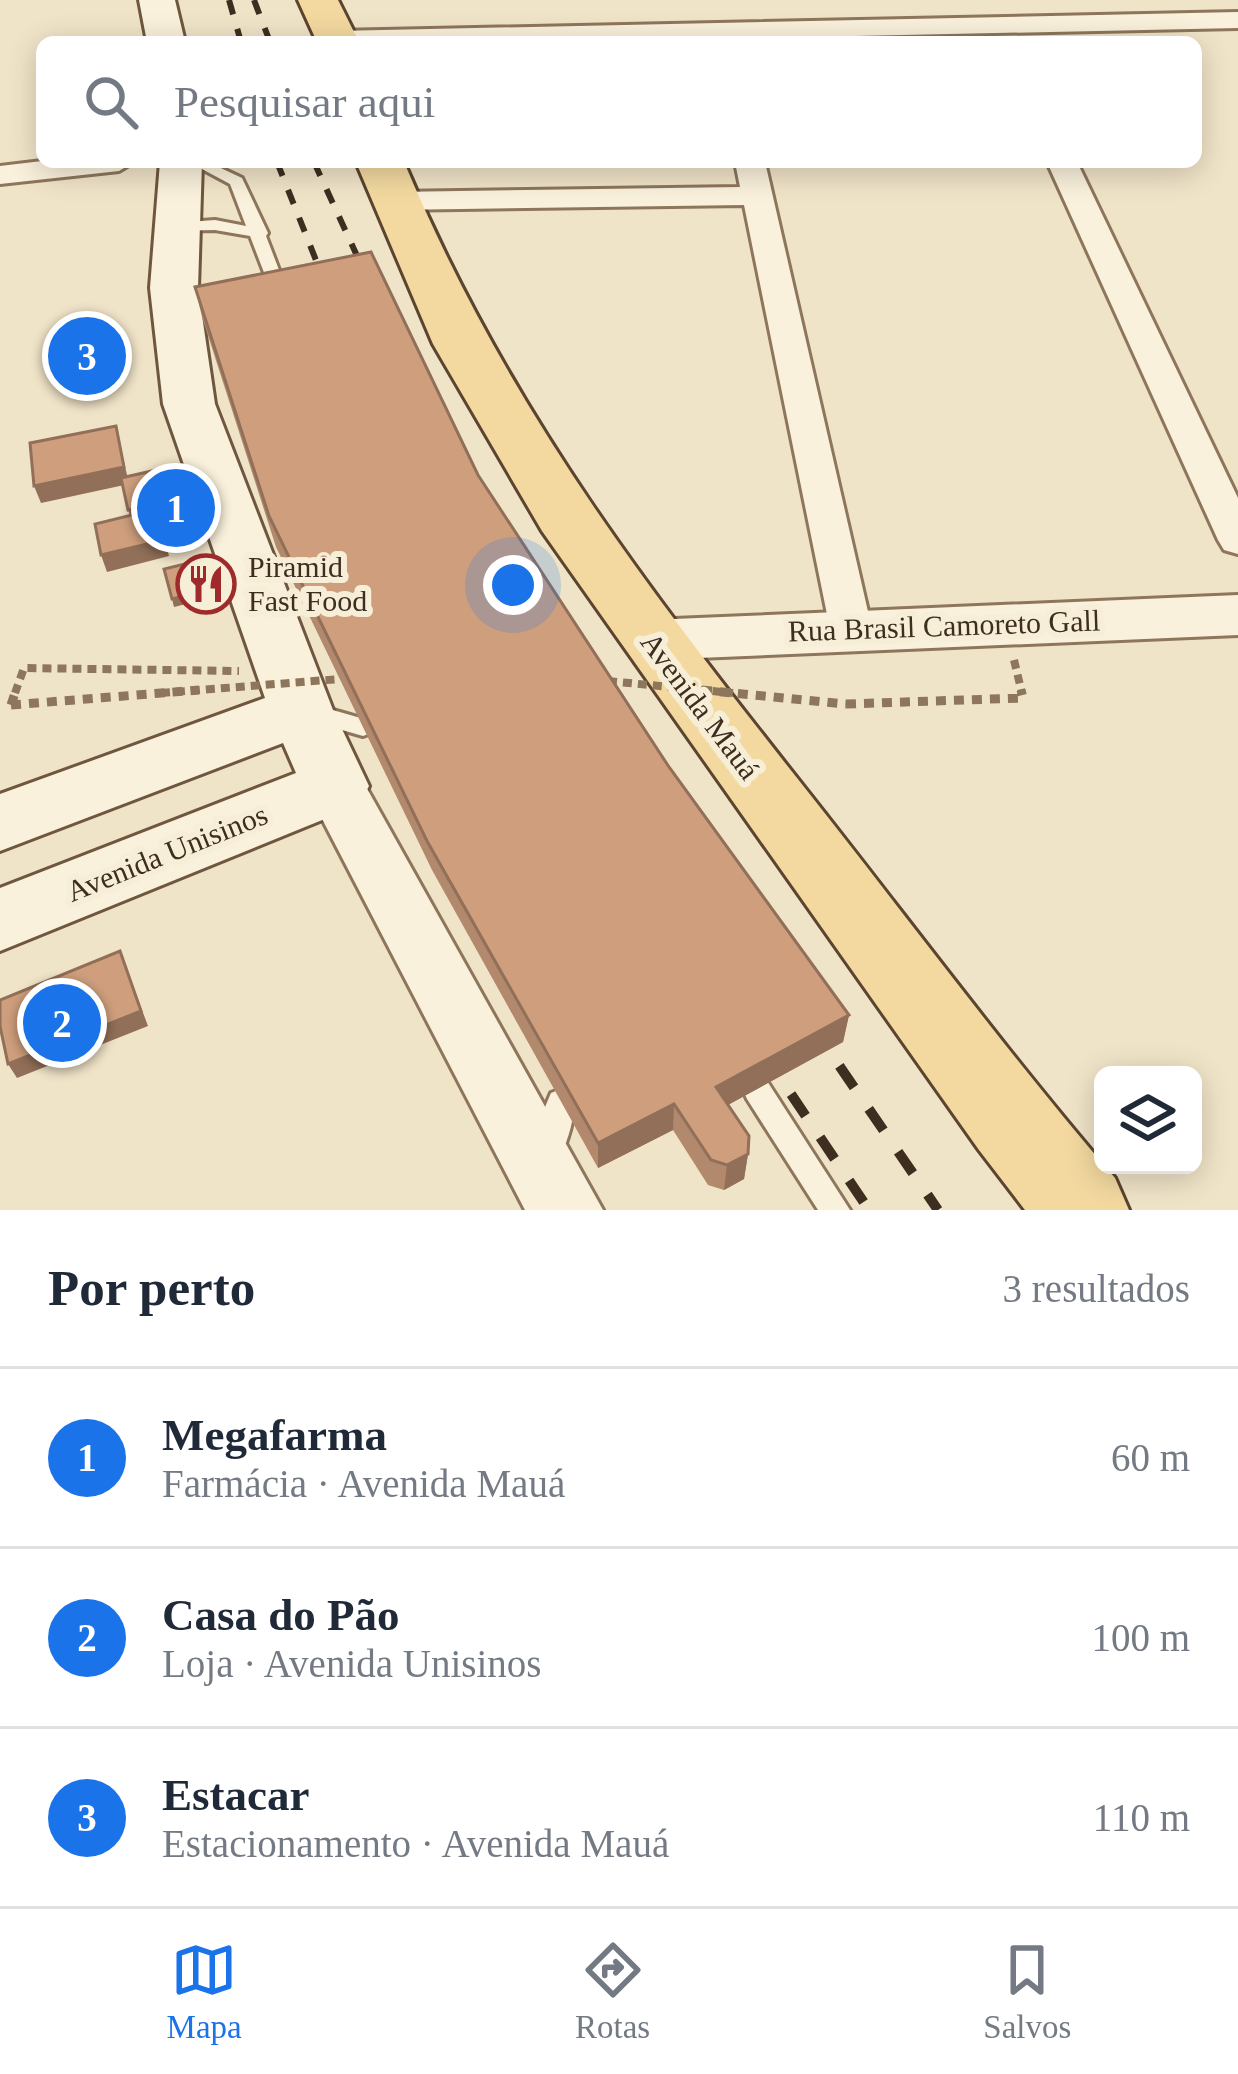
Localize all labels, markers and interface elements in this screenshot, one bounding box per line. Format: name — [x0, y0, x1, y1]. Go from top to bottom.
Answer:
search box — [36, 36, 1202, 168]
icon: search — [78, 69, 144, 135]
text: Pesquisar aqui — [174, 77, 435, 127]
pin: 3 — [48, 311, 126, 401]
pin: 1 — [137, 463, 215, 553]
place label: Piramid Fast Food — [248, 550, 367, 617]
restaurant icon: Piramid Fast Food — [175, 553, 237, 615]
your location — [483, 555, 543, 615]
street label: Rua Brasil Camoreto Gall — [787, 604, 1101, 647]
street label: Avenida Mauá — [634, 626, 766, 786]
street label: Avenida Unisinos — [62, 797, 272, 908]
pin: 2 — [23, 978, 101, 1068]
map controls — [1094, 1066, 1202, 1174]
button: layers — [1094, 1066, 1202, 1174]
text: Por perto — [48, 1260, 255, 1316]
text: 3 resultados — [1003, 1267, 1190, 1310]
text: Megafarma — [162, 1410, 387, 1460]
text: 1 — [77, 1436, 97, 1479]
text: 60 m — [1111, 1436, 1190, 1479]
text: Farmácia · Avenida Mauá — [162, 1462, 565, 1505]
text: Casa do Pão — [162, 1590, 400, 1640]
text: 2 — [77, 1616, 97, 1659]
text: 100 m — [1091, 1616, 1190, 1659]
text: Loja · Avenida Unisinos — [162, 1642, 541, 1685]
text: Estacar — [162, 1770, 309, 1820]
text: 3 — [77, 1796, 97, 1839]
text: 110 m — [1093, 1796, 1190, 1839]
text: Estacionamento · Avenida Mauá — [162, 1822, 669, 1865]
tab: Mapa — [167, 1937, 242, 2046]
tab: Rotas — [575, 1937, 650, 2046]
tab: Salvos — [983, 1937, 1071, 2046]

